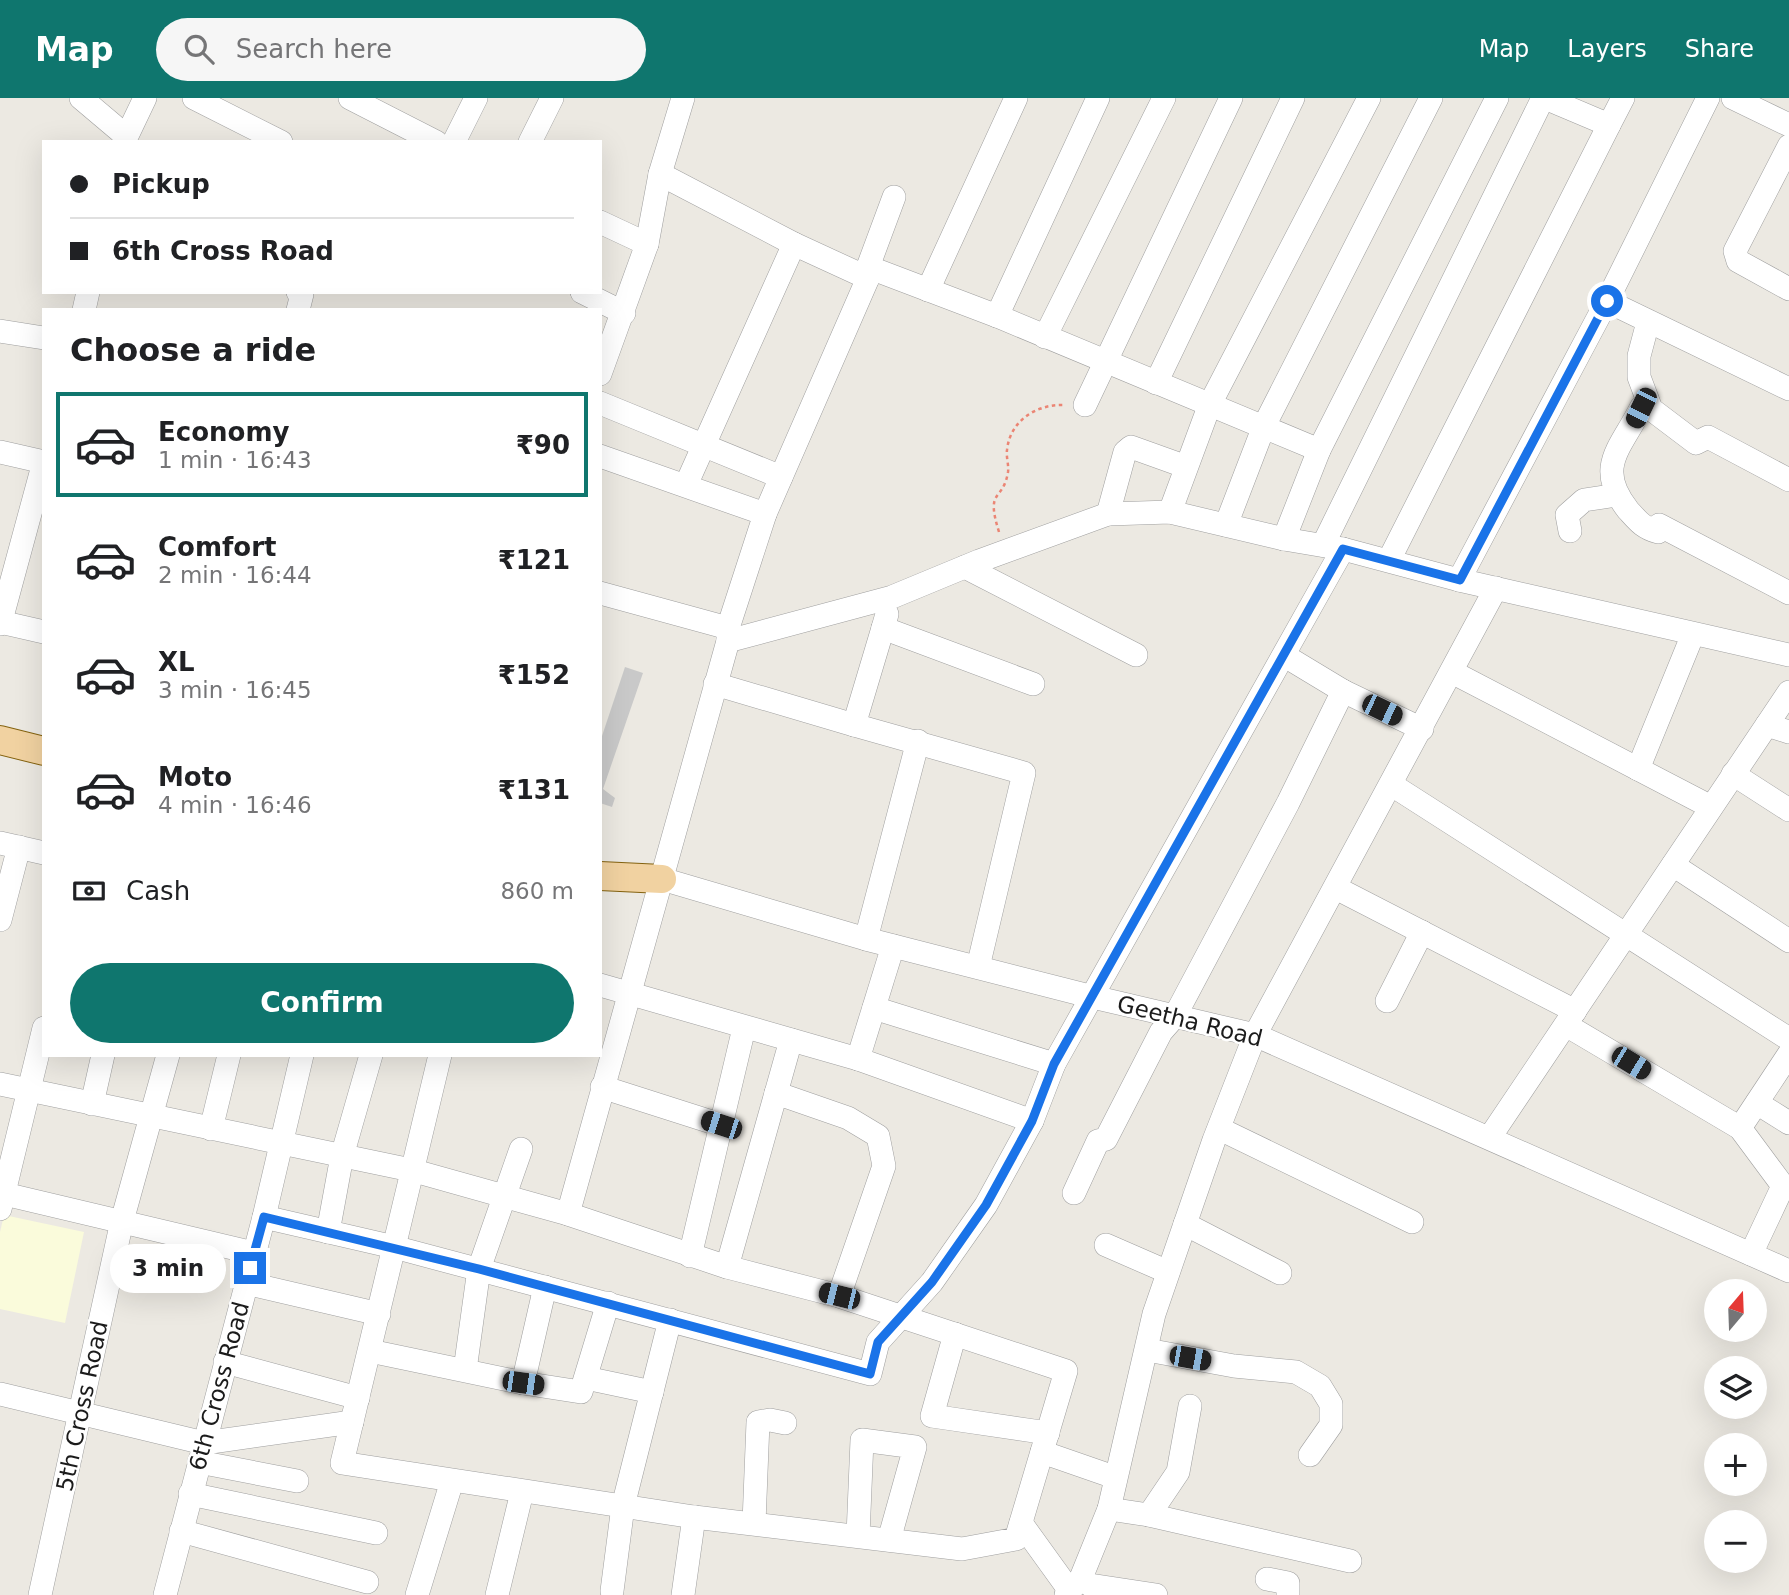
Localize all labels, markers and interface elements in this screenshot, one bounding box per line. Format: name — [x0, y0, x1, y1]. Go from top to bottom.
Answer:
search box — [156, 18, 646, 81]
text: Map — [35, 30, 114, 69]
icon: search — [180, 30, 218, 68]
text: Search here — [236, 34, 392, 64]
text: Map — [1479, 35, 1529, 63]
text: Layers — [1567, 35, 1647, 63]
text: Share — [1685, 35, 1754, 63]
text: Pickup — [112, 169, 210, 199]
text: 6th Cross Road — [112, 236, 334, 266]
route start — [1591, 285, 1623, 317]
text: Choose a ride — [70, 331, 316, 369]
car — [1623, 385, 1660, 431]
icon: car — [74, 413, 137, 476]
text: Economy — [158, 417, 289, 447]
text: ₹90 — [516, 430, 570, 460]
text: 1 min · 16:43 — [158, 447, 312, 473]
icon: car — [74, 528, 137, 591]
text: Comfort — [158, 532, 276, 562]
text: ₹121 — [498, 545, 570, 575]
text: 2 min · 16:44 — [158, 562, 312, 588]
icon: car — [74, 643, 137, 706]
text: XL — [158, 647, 195, 677]
text: ₹152 — [498, 660, 570, 690]
text: 3 min · 16:45 — [158, 677, 312, 703]
car — [1359, 691, 1406, 729]
icon: car — [74, 758, 137, 821]
text: Moto — [158, 762, 232, 792]
text: ₹131 — [498, 775, 570, 805]
text: 4 min · 16:46 — [158, 792, 312, 818]
icon: cash — [70, 872, 108, 910]
text: Cash — [126, 876, 190, 906]
text: 860 m — [500, 878, 574, 904]
button: Confirm — [70, 963, 574, 1043]
street label: Geetha Road — [1115, 990, 1265, 1052]
car — [1608, 1043, 1655, 1083]
car — [698, 1109, 745, 1141]
callout: 3 min — [110, 1244, 226, 1292]
route end — [234, 1252, 266, 1284]
text: 3 min — [132, 1255, 204, 1281]
north arrow — [1704, 1279, 1768, 1342]
map controls — [1704, 1279, 1767, 1573]
car — [817, 1281, 862, 1311]
street label: 6th Cross Road — [184, 1299, 254, 1473]
street label: 5th Cross Road — [51, 1318, 113, 1494]
car — [1168, 1344, 1213, 1372]
button: layers — [1704, 1356, 1767, 1419]
car — [501, 1370, 546, 1396]
button: + — [1704, 1433, 1767, 1496]
button: − — [1704, 1510, 1767, 1573]

